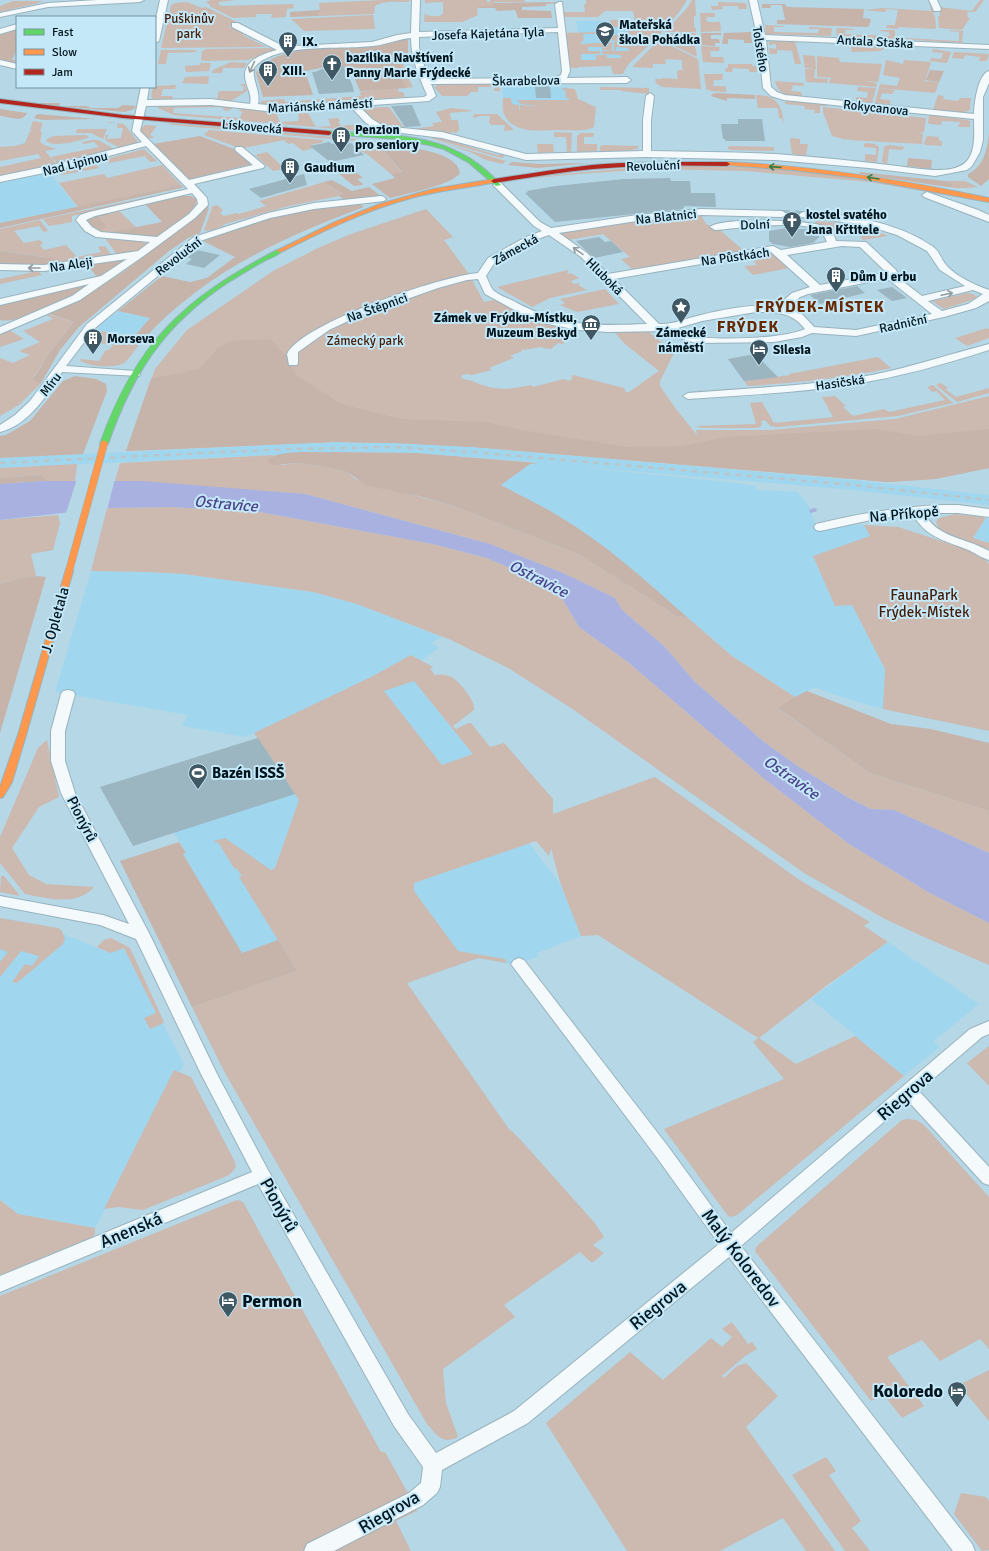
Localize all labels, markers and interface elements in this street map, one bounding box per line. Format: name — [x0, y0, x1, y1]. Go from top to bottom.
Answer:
park label: Puškinův park — [164, 11, 214, 42]
legend — [16, 16, 156, 88]
place label: Mateřská škola Pohádka — [619, 17, 700, 48]
school or university icon: Mateřská škola Pohádka — [594, 20, 616, 48]
street label: Josefa Kajetána Tyla — [431, 24, 545, 44]
text: Fast — [52, 25, 73, 40]
street label: Tolstého — [748, 25, 772, 74]
building icon: IX. — [277, 30, 299, 58]
street label: Antala Staška — [836, 32, 914, 52]
place label: IX. — [302, 34, 318, 50]
text: Slow — [52, 45, 77, 60]
place label: bazilika Navštívení Panny Marie Frýdecké — [346, 50, 471, 81]
church icon: bazilika Navštívení Panny Marie Frýdecké — [321, 53, 343, 81]
building icon: XIII. — [257, 59, 279, 87]
one-way arrow — [247, 61, 255, 73]
place label: XIII. — [282, 63, 306, 79]
text: Jam — [52, 65, 73, 80]
street label: Škarabelova — [492, 71, 560, 90]
street label: Mariánské náměstí — [267, 95, 373, 117]
street label: Rokycanova — [842, 97, 909, 119]
street label: Lískovecká — [221, 116, 283, 138]
place label: Penzion pro seniory — [355, 122, 419, 153]
building icon: Penzion pro seniory — [330, 125, 352, 153]
street label: Nad Lipinou — [41, 148, 109, 180]
building icon: Gaudium — [279, 156, 301, 184]
street label: Revoluční — [626, 157, 681, 175]
place label: Gaudium — [304, 160, 355, 176]
one-way arrow — [769, 163, 782, 170]
one-way arrow — [867, 174, 880, 182]
street label: Na Blatnici — [635, 206, 697, 228]
place label: kostel svatého Jana Křtitele — [806, 207, 887, 238]
church icon: kostel svatého Jana Křtitele — [781, 210, 803, 238]
street label: Dolní — [740, 216, 771, 234]
street label: Zámecká — [490, 231, 541, 269]
street label: Revoluční — [152, 234, 205, 279]
street label: Na Půstkách — [700, 244, 770, 270]
one-way arrow — [572, 247, 583, 255]
street label: Na Aleji — [49, 254, 94, 276]
street label: Hluboká — [582, 255, 626, 299]
one-way arrow — [28, 264, 41, 272]
building icon: Dům U erbu — [825, 265, 847, 293]
place label: Dům U erbu — [850, 269, 917, 285]
street label: Na Štěpnici — [344, 289, 410, 326]
one-way arrow — [941, 289, 954, 297]
place icon: Zámecké náměstí — [670, 296, 692, 324]
district label: FRÝDEK-MÍSTEK — [755, 297, 885, 317]
place label: Zámek ve Frýdku-Místku, Muzeum Beskyd — [434, 310, 577, 341]
street label: Radniční — [878, 311, 929, 337]
museum icon: Zámek ve Frýdku-Místku, Muzeum Beskyd — [580, 313, 602, 341]
district label: FRÝDEK — [717, 317, 779, 337]
place label: Zámecké náměstí — [656, 325, 707, 356]
building icon: Morseva — [82, 327, 104, 355]
place label: Morseva — [107, 331, 155, 347]
park label: Zámecký park — [327, 333, 404, 349]
hotel icon: Silesia — [748, 338, 770, 366]
place label: Silesia — [773, 342, 811, 358]
street label: Míru — [37, 369, 65, 400]
street label: Hasičská — [815, 372, 866, 394]
water label: Ostravice — [193, 491, 259, 517]
street label: Na Příkopě — [868, 502, 940, 526]
water label: Ostravice — [506, 556, 572, 603]
street label: J. Opletala — [37, 585, 73, 655]
park label: FaunaPark Frýdek-Místek — [878, 586, 970, 621]
water label: Ostravice — [760, 751, 824, 805]
sports icon: Bazén ISSŠ — [187, 762, 209, 790]
place label: Bazén ISSŠ — [212, 763, 284, 782]
street label: Pionýrů — [63, 793, 101, 845]
street label: Riegrova — [873, 1065, 937, 1125]
street label: Pionýrů — [255, 1174, 303, 1236]
street label: Malý Koloredov — [697, 1204, 786, 1312]
street label: Anenská — [96, 1207, 166, 1253]
street label: Riegrova — [625, 1275, 691, 1335]
hotel icon: Permon — [217, 1290, 239, 1318]
place label: Permon — [242, 1290, 302, 1312]
place label: Koloredo — [873, 1380, 943, 1402]
hotel icon: Koloredo — [946, 1380, 968, 1408]
street label: Riegrova — [355, 1486, 423, 1538]

